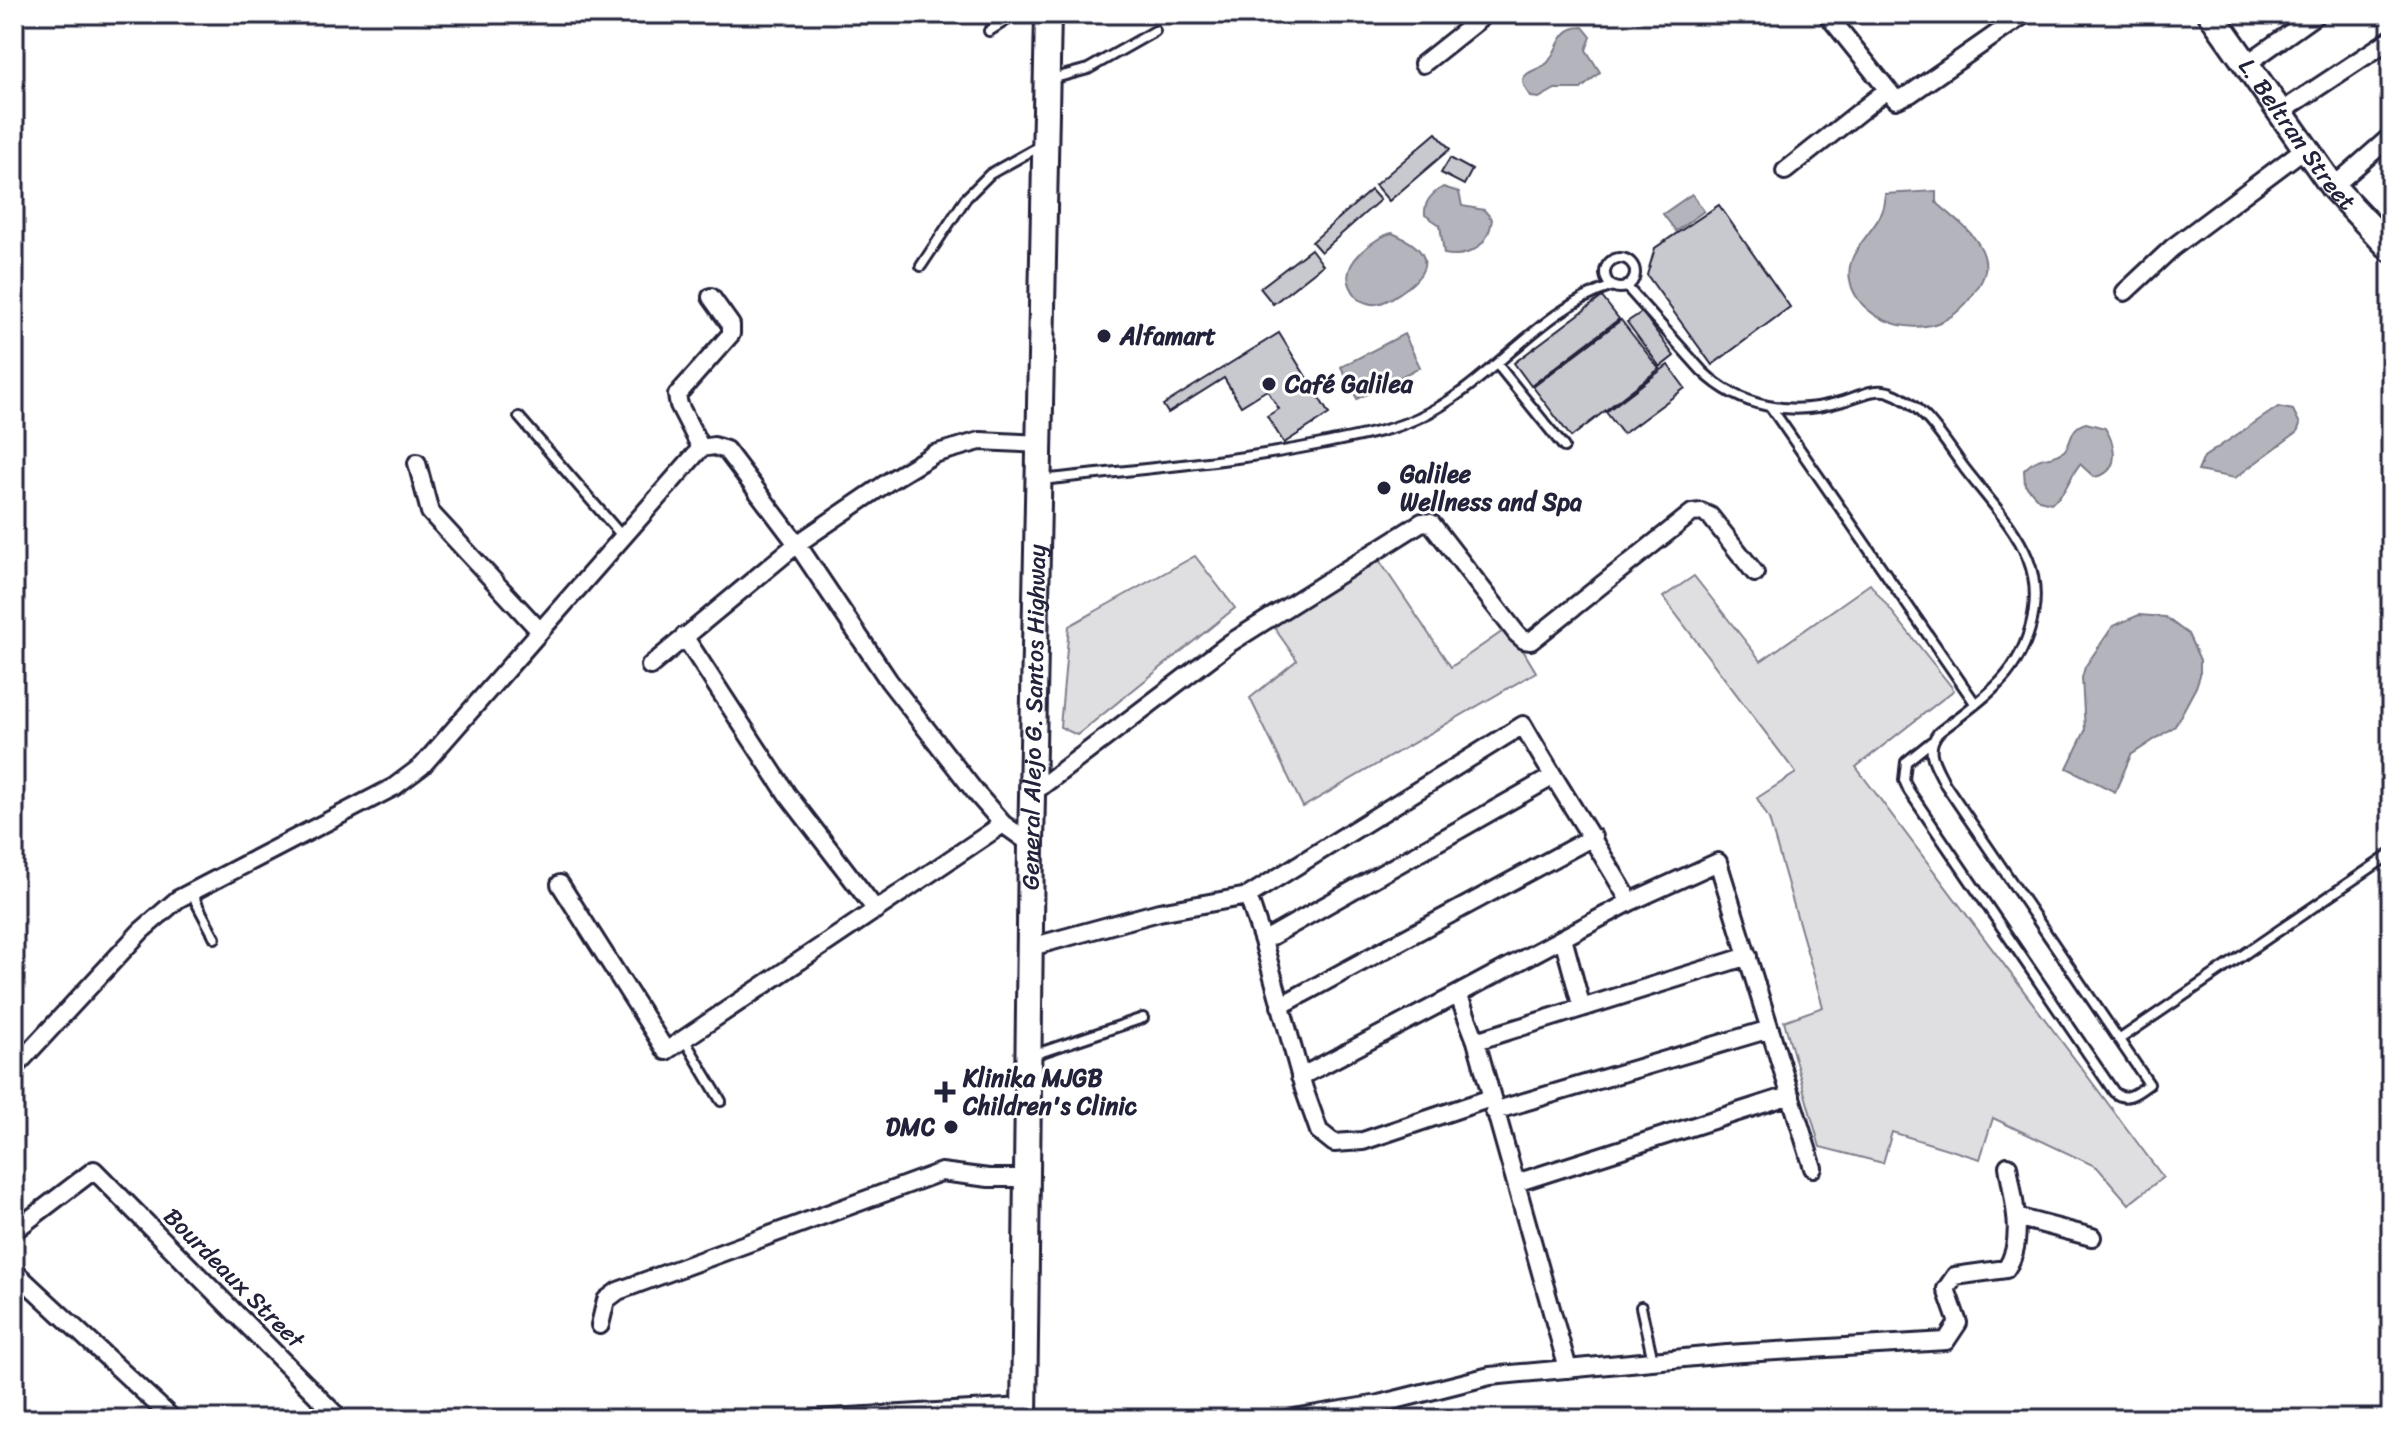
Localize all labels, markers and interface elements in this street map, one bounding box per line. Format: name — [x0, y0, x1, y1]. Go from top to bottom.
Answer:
street label: L. Beltran Street — [2227, 49, 2367, 221]
place label: Alfamart — [1119, 315, 1216, 357]
marker: Alfamart — [1095, 327, 1113, 345]
place label: Café Galilea — [1284, 363, 1414, 405]
marker: Café Galilea — [1260, 375, 1278, 393]
place label: Galilee Wellness and Spa — [1400, 453, 1582, 523]
marker: Galilee Wellness and Spa — [1375, 479, 1393, 497]
street label: General Alejo G. Santos Highway — [1009, 543, 1058, 890]
place label: Klinika MJGB Children's Clinic — [962, 1057, 1138, 1127]
marker: Klinika MJGB Children's Clinic — [934, 1081, 956, 1103]
place label: DMC — [886, 1106, 936, 1148]
marker: DMC — [942, 1118, 960, 1136]
street label: Bourdeaux Street — [153, 1197, 316, 1360]

